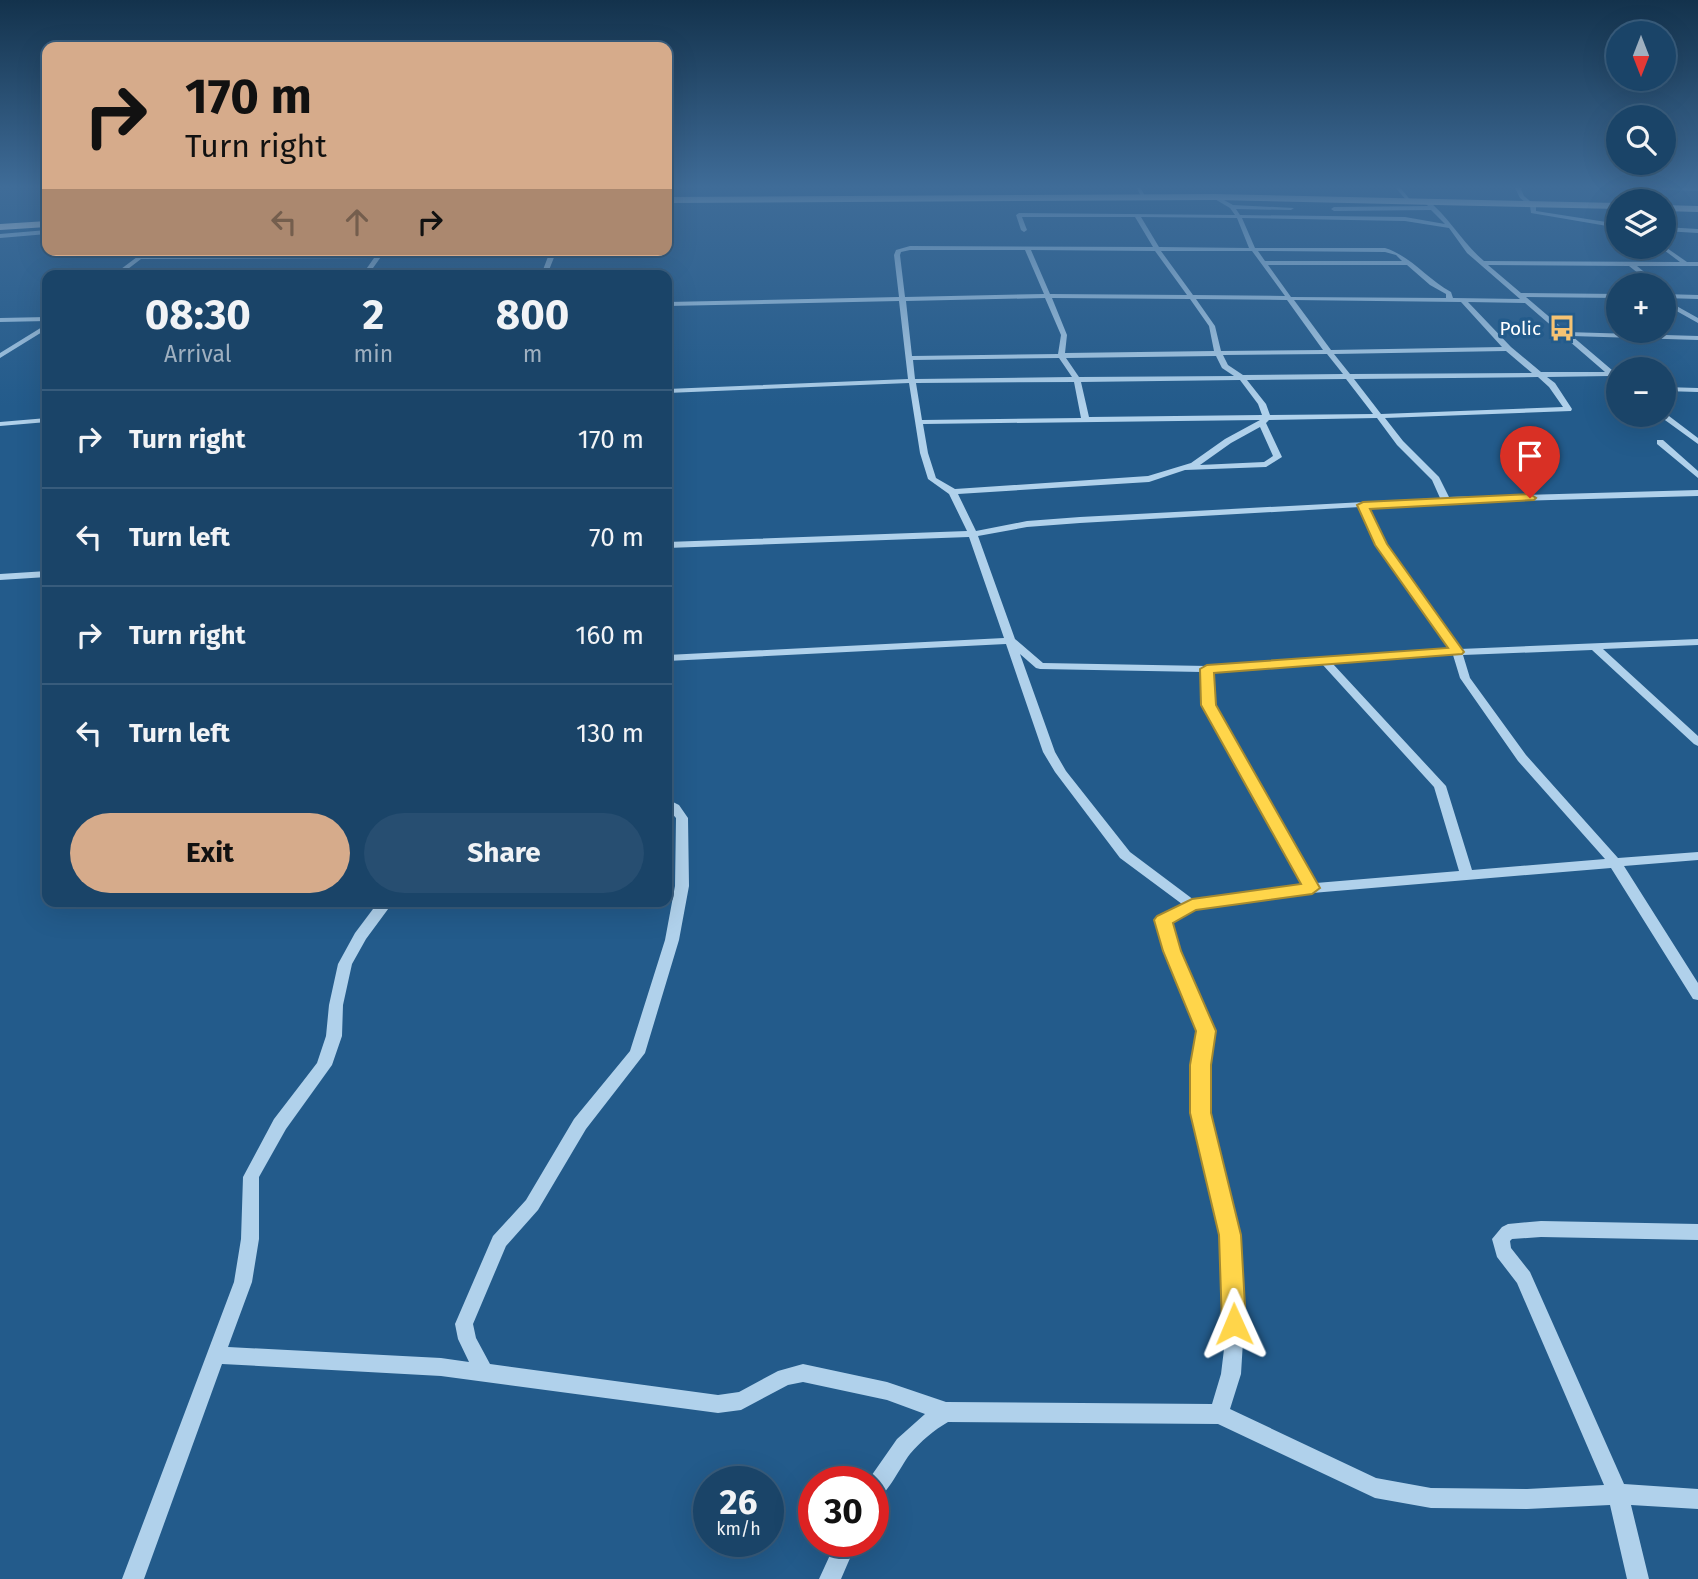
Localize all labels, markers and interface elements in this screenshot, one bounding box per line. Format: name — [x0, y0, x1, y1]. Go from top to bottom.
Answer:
north arrow — [1606, 21, 1676, 91]
map controls — [1606, 21, 1676, 427]
text: 170 m — [185, 67, 312, 126]
icon: right — [70, 70, 161, 161]
button: search — [1606, 105, 1676, 175]
text: Turn right — [185, 127, 327, 165]
button: layers — [1606, 189, 1676, 259]
icon: left — [265, 203, 303, 241]
icon: ahead — [338, 203, 376, 241]
icon: right — [411, 203, 449, 241]
button: + — [1606, 273, 1676, 343]
text: 08:30 — [145, 290, 251, 340]
text: 2 — [362, 290, 384, 340]
text: 800 — [496, 290, 569, 340]
bus stop icon: Polic — [1547, 313, 1577, 343]
place label: Polic — [1499, 317, 1541, 340]
text: Arrival — [164, 340, 231, 368]
text: min — [353, 340, 393, 368]
text: m — [523, 340, 542, 368]
button: − — [1606, 357, 1676, 427]
icon: right — [70, 420, 108, 458]
text: Turn right — [129, 424, 246, 455]
text: 170 m — [578, 424, 644, 455]
pin — [1500, 426, 1560, 498]
icon: arrive — [1511, 437, 1549, 475]
icon: left — [70, 518, 108, 556]
text: Turn left — [129, 522, 230, 553]
text: 70 m — [589, 522, 644, 553]
icon: right — [70, 616, 108, 654]
text: Turn right — [129, 620, 246, 651]
text: 160 m — [575, 620, 644, 651]
icon: left — [70, 714, 108, 752]
text: Turn left — [129, 718, 230, 749]
text: 130 m — [576, 718, 644, 749]
button: Exit — [70, 813, 350, 893]
button: Share — [364, 813, 644, 893]
position arrow — [1197, 1287, 1271, 1361]
speed limit sign: 30 — [798, 1466, 889, 1557]
text: 26 — [720, 1481, 757, 1523]
text: km/h — [716, 1518, 761, 1540]

